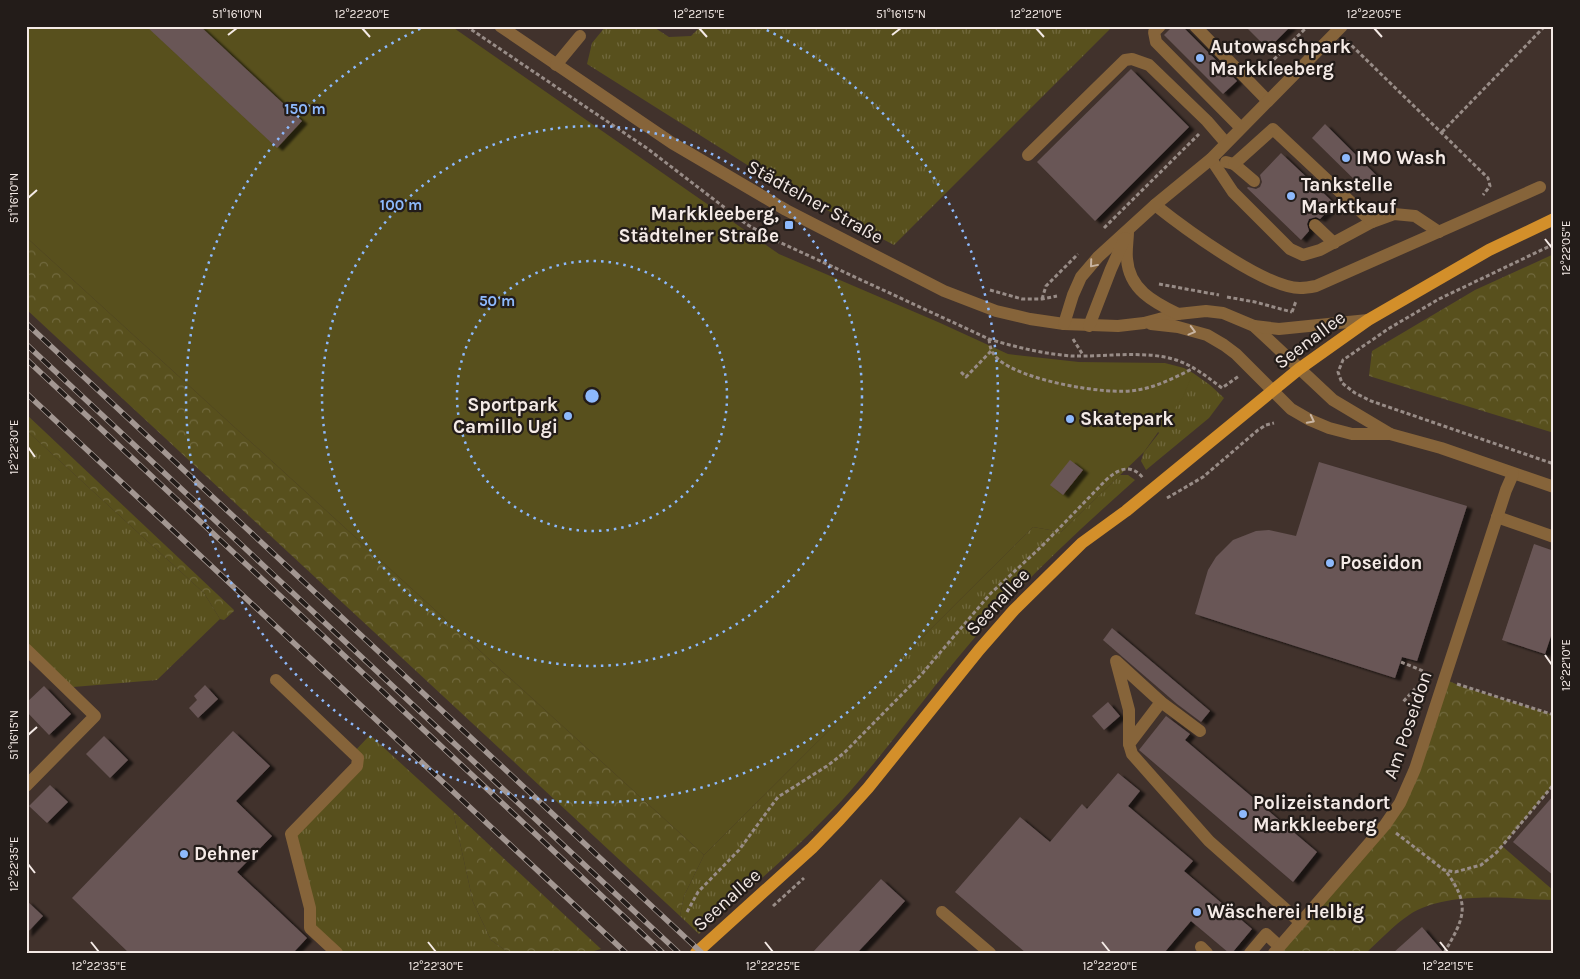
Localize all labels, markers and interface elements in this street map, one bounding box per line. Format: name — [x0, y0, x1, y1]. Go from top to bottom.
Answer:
text: 51°16'10"N — [212, 7, 262, 21]
text: 12°22'20"E — [334, 7, 390, 21]
text: 12°22'15"E — [673, 7, 725, 21]
text: 51°16'15"N — [876, 7, 926, 21]
text: 12°22'10"E — [1010, 7, 1062, 21]
text: 12°22'05"E — [1347, 7, 1401, 21]
place label: Autowaschpark Markkleeberg — [1210, 36, 1351, 80]
marker: Autowaschpark Markkleeberg — [1194, 52, 1206, 64]
text: 150 m — [284, 100, 326, 118]
place label: IMO Wash — [1356, 147, 1446, 169]
marker: IMO Wash — [1340, 152, 1352, 164]
street label: Städtelner Straße — [743, 155, 887, 249]
text: 51°16'10"N — [7, 173, 21, 223]
place label: Tankstelle Marktkauf — [1301, 174, 1397, 218]
marker: Tankstelle Marktkauf — [1285, 190, 1297, 202]
text: 100 m — [380, 196, 422, 214]
place label: Markkleeberg, Städtelner Straße — [619, 203, 779, 247]
marker: Markkleeberg, Städtelner Straße — [783, 219, 795, 231]
text: 12°22'05"E — [1559, 221, 1573, 275]
one-way arrow — [1089, 258, 1098, 267]
text: 50 m — [479, 292, 515, 310]
street label: Seenallee — [1270, 306, 1350, 374]
one-way arrow — [1187, 325, 1196, 336]
centre of rings — [583, 387, 601, 405]
place label: Sportpark Camillo Ugi — [453, 394, 558, 438]
place label: Skatepark — [1080, 408, 1173, 430]
marker: Sportpark Camillo Ugi — [562, 410, 574, 422]
marker: Skatepark — [1064, 413, 1076, 425]
one-way arrow — [1306, 414, 1315, 424]
text: 12°22'30"E — [7, 419, 21, 475]
place label: Poseidon — [1340, 552, 1422, 574]
marker: Poseidon — [1324, 557, 1336, 569]
street label: Seenallee — [962, 564, 1034, 640]
text: 12°22'10"E — [1559, 639, 1573, 691]
street label: Am Poseidon — [1379, 668, 1437, 782]
text: 51°16'15"N — [7, 710, 21, 760]
place label: Polizeistandort Markkleeberg — [1253, 792, 1390, 836]
marker: Polizeistandort Markkleeberg — [1237, 808, 1249, 820]
text: 12°22'35"E — [7, 837, 21, 891]
place label: Dehner — [194, 843, 259, 865]
marker: Dehner — [178, 848, 190, 860]
street label: Seenallee — [689, 864, 765, 936]
place label: Wäscherei Helbig — [1207, 901, 1364, 923]
marker: Wäscherei Helbig — [1191, 906, 1203, 918]
text: 12°22'35"E — [72, 959, 126, 973]
text: 12°22'30"E — [408, 959, 464, 973]
text: 12°22'25"E — [746, 959, 800, 973]
text: 12°22'20"E — [1082, 959, 1138, 973]
text: 12°22'15"E — [1422, 959, 1474, 973]

